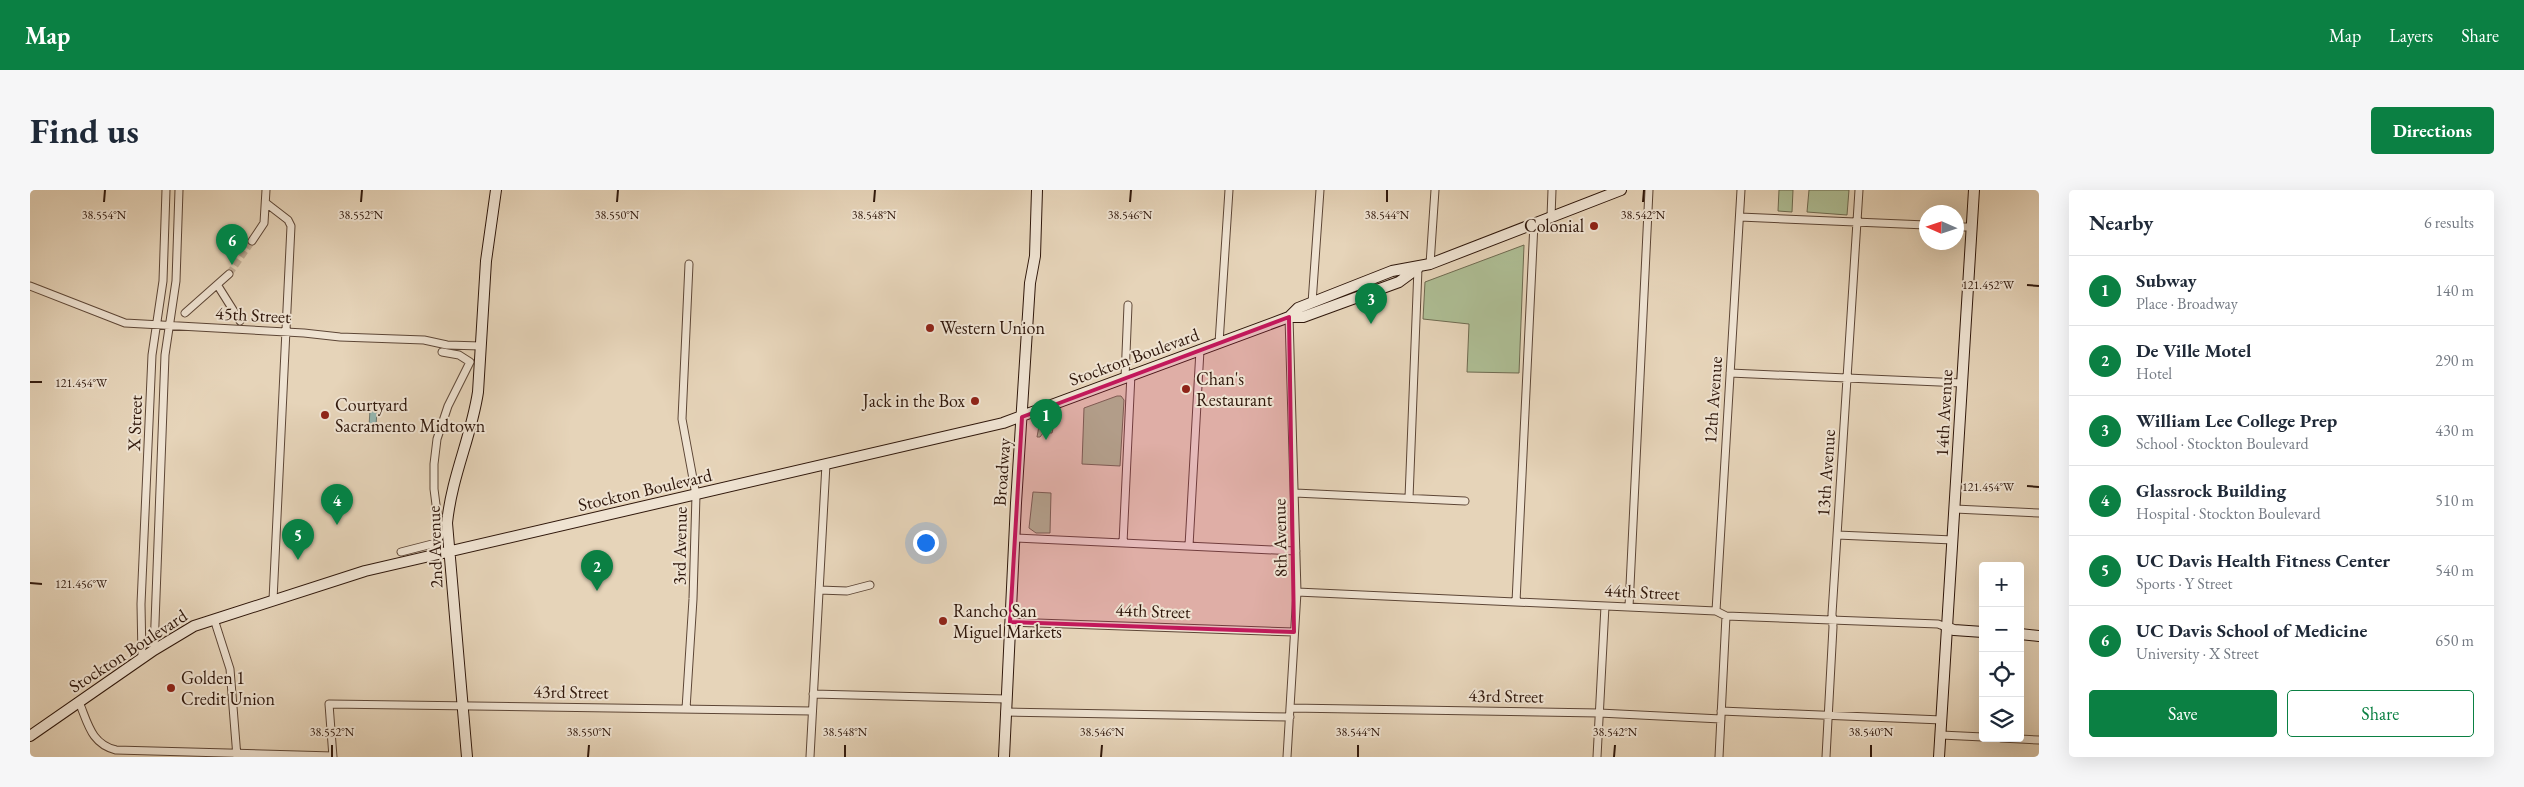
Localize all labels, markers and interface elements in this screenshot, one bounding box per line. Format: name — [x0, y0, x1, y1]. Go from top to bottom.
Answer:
text: Map — [25, 20, 70, 51]
text: Map — [2329, 24, 2361, 47]
text: Layers — [2389, 24, 2433, 47]
text: Share — [2461, 24, 2499, 47]
button: Directions — [2371, 107, 2494, 154]
text: Find us — [30, 108, 139, 153]
north arrow — [1919, 205, 1964, 250]
text: 38.554°N — [82, 207, 127, 223]
text: 38.552°N — [339, 207, 384, 223]
text: 38.550°N — [595, 207, 640, 223]
text: 38.548°N — [852, 207, 897, 223]
text: 38.546°N — [1108, 207, 1153, 223]
text: 38.544°N — [1365, 207, 1410, 223]
text: 38.542°N — [1621, 207, 1666, 223]
text: Nearby — [2089, 209, 2153, 236]
text: 6 results — [2424, 212, 2474, 233]
place label: Colonial — [1524, 214, 1584, 237]
marker: Colonial — [1588, 220, 1600, 232]
pin: 6 — [216, 224, 248, 265]
text: Subway — [2136, 268, 2197, 293]
text: 121.452°W — [1962, 277, 2015, 293]
text: 1 — [2101, 280, 2109, 301]
text: 140 m — [2435, 280, 2474, 301]
pin: 3 — [1355, 283, 1387, 324]
text: Place · Broadway — [2136, 293, 2238, 314]
street label: 45th Street — [215, 301, 292, 328]
place label: Western Union — [940, 316, 1045, 339]
marker: Western Union — [924, 322, 936, 334]
street label: Stockton Boulevard — [1066, 322, 1203, 391]
text: De Ville Motel — [2136, 338, 2251, 363]
text: 2 — [2101, 350, 2109, 371]
text: 290 m — [2435, 350, 2474, 371]
street label: 12th Avenue — [1698, 356, 1727, 444]
text: Hotel — [2136, 363, 2172, 384]
place label: Chan's Restaurant — [1196, 367, 1273, 411]
street label: 14th Avenue — [1930, 369, 1957, 457]
text: 121.454°W — [55, 375, 108, 391]
marker: Chan's Restaurant — [1180, 383, 1192, 395]
place label: Jack in the Box — [861, 389, 965, 412]
place label: Courtyard Sacramento Midtown — [335, 393, 486, 437]
street label: X Street — [122, 394, 147, 452]
marker: Jack in the Box — [969, 395, 981, 407]
pin: 1 — [1030, 399, 1062, 440]
text: William Lee College Prep — [2136, 408, 2337, 433]
marker: Courtyard Sacramento Midtown — [319, 409, 331, 421]
text: 3 — [2101, 420, 2109, 441]
text: 430 m — [2435, 420, 2474, 441]
street label: 13th Avenue — [1811, 429, 1840, 517]
text: School · Stockton Boulevard — [2136, 433, 2309, 454]
street label: Broadway — [988, 437, 1015, 507]
street label: Stockton Boulevard — [576, 463, 715, 516]
text: Glassrock Building — [2136, 478, 2286, 503]
text: 121.454°W — [1962, 479, 2015, 495]
pin: 4 — [321, 484, 353, 525]
text: 4 — [2101, 490, 2109, 511]
text: 510 m — [2435, 490, 2474, 511]
street label: 8th Avenue — [1267, 498, 1292, 578]
text: Hospital · Stockton Boulevard — [2136, 503, 2321, 524]
street label: 2nd Avenue — [422, 505, 447, 589]
street label: 3rd Avenue — [667, 506, 692, 586]
pin: 5 — [282, 519, 314, 560]
your location — [913, 530, 939, 556]
text: UC Davis Health Fitness Center — [2136, 548, 2390, 573]
pin: 2 — [581, 550, 613, 591]
text: 5 — [2101, 560, 2109, 581]
text: 540 m — [2435, 560, 2474, 581]
map controls — [1979, 562, 2024, 742]
button: + — [1979, 562, 2024, 607]
text: Sports · Y Street — [2136, 573, 2232, 594]
text: 121.456°W — [55, 576, 108, 592]
street label: 44th Street — [1604, 578, 1681, 605]
street label: 44th Street — [1115, 598, 1191, 623]
place label: Rancho San Miguel Markets — [953, 599, 1062, 643]
street label: Stockton Boulevard — [64, 603, 192, 697]
button: − — [1979, 607, 2024, 652]
marker: Rancho San Miguel Markets — [937, 615, 949, 627]
text: UC Davis School of Medicine — [2136, 618, 2367, 643]
text: 6 — [2101, 630, 2109, 651]
text: 650 m — [2435, 630, 2474, 651]
text: University · X Street — [2136, 643, 2259, 664]
button: locate — [1979, 652, 2024, 697]
place label: Golden 1 Credit Union — [181, 666, 276, 710]
street label: 43rd Street — [533, 679, 609, 704]
marker: Golden 1 Credit Union — [165, 682, 177, 694]
street label: 43rd Street — [1468, 683, 1544, 708]
button: Save — [2089, 690, 2277, 737]
button: Share — [2287, 690, 2474, 737]
button: layers — [1979, 697, 2024, 742]
text: 38.552°N — [310, 724, 355, 740]
text: 38.550°N — [567, 724, 612, 740]
text: 38.548°N — [823, 724, 868, 740]
text: 38.546°N — [1080, 724, 1125, 740]
text: 38.544°N — [1336, 724, 1381, 740]
text: 38.542°N — [1593, 724, 1638, 740]
text: 38.540°N — [1849, 724, 1894, 740]

